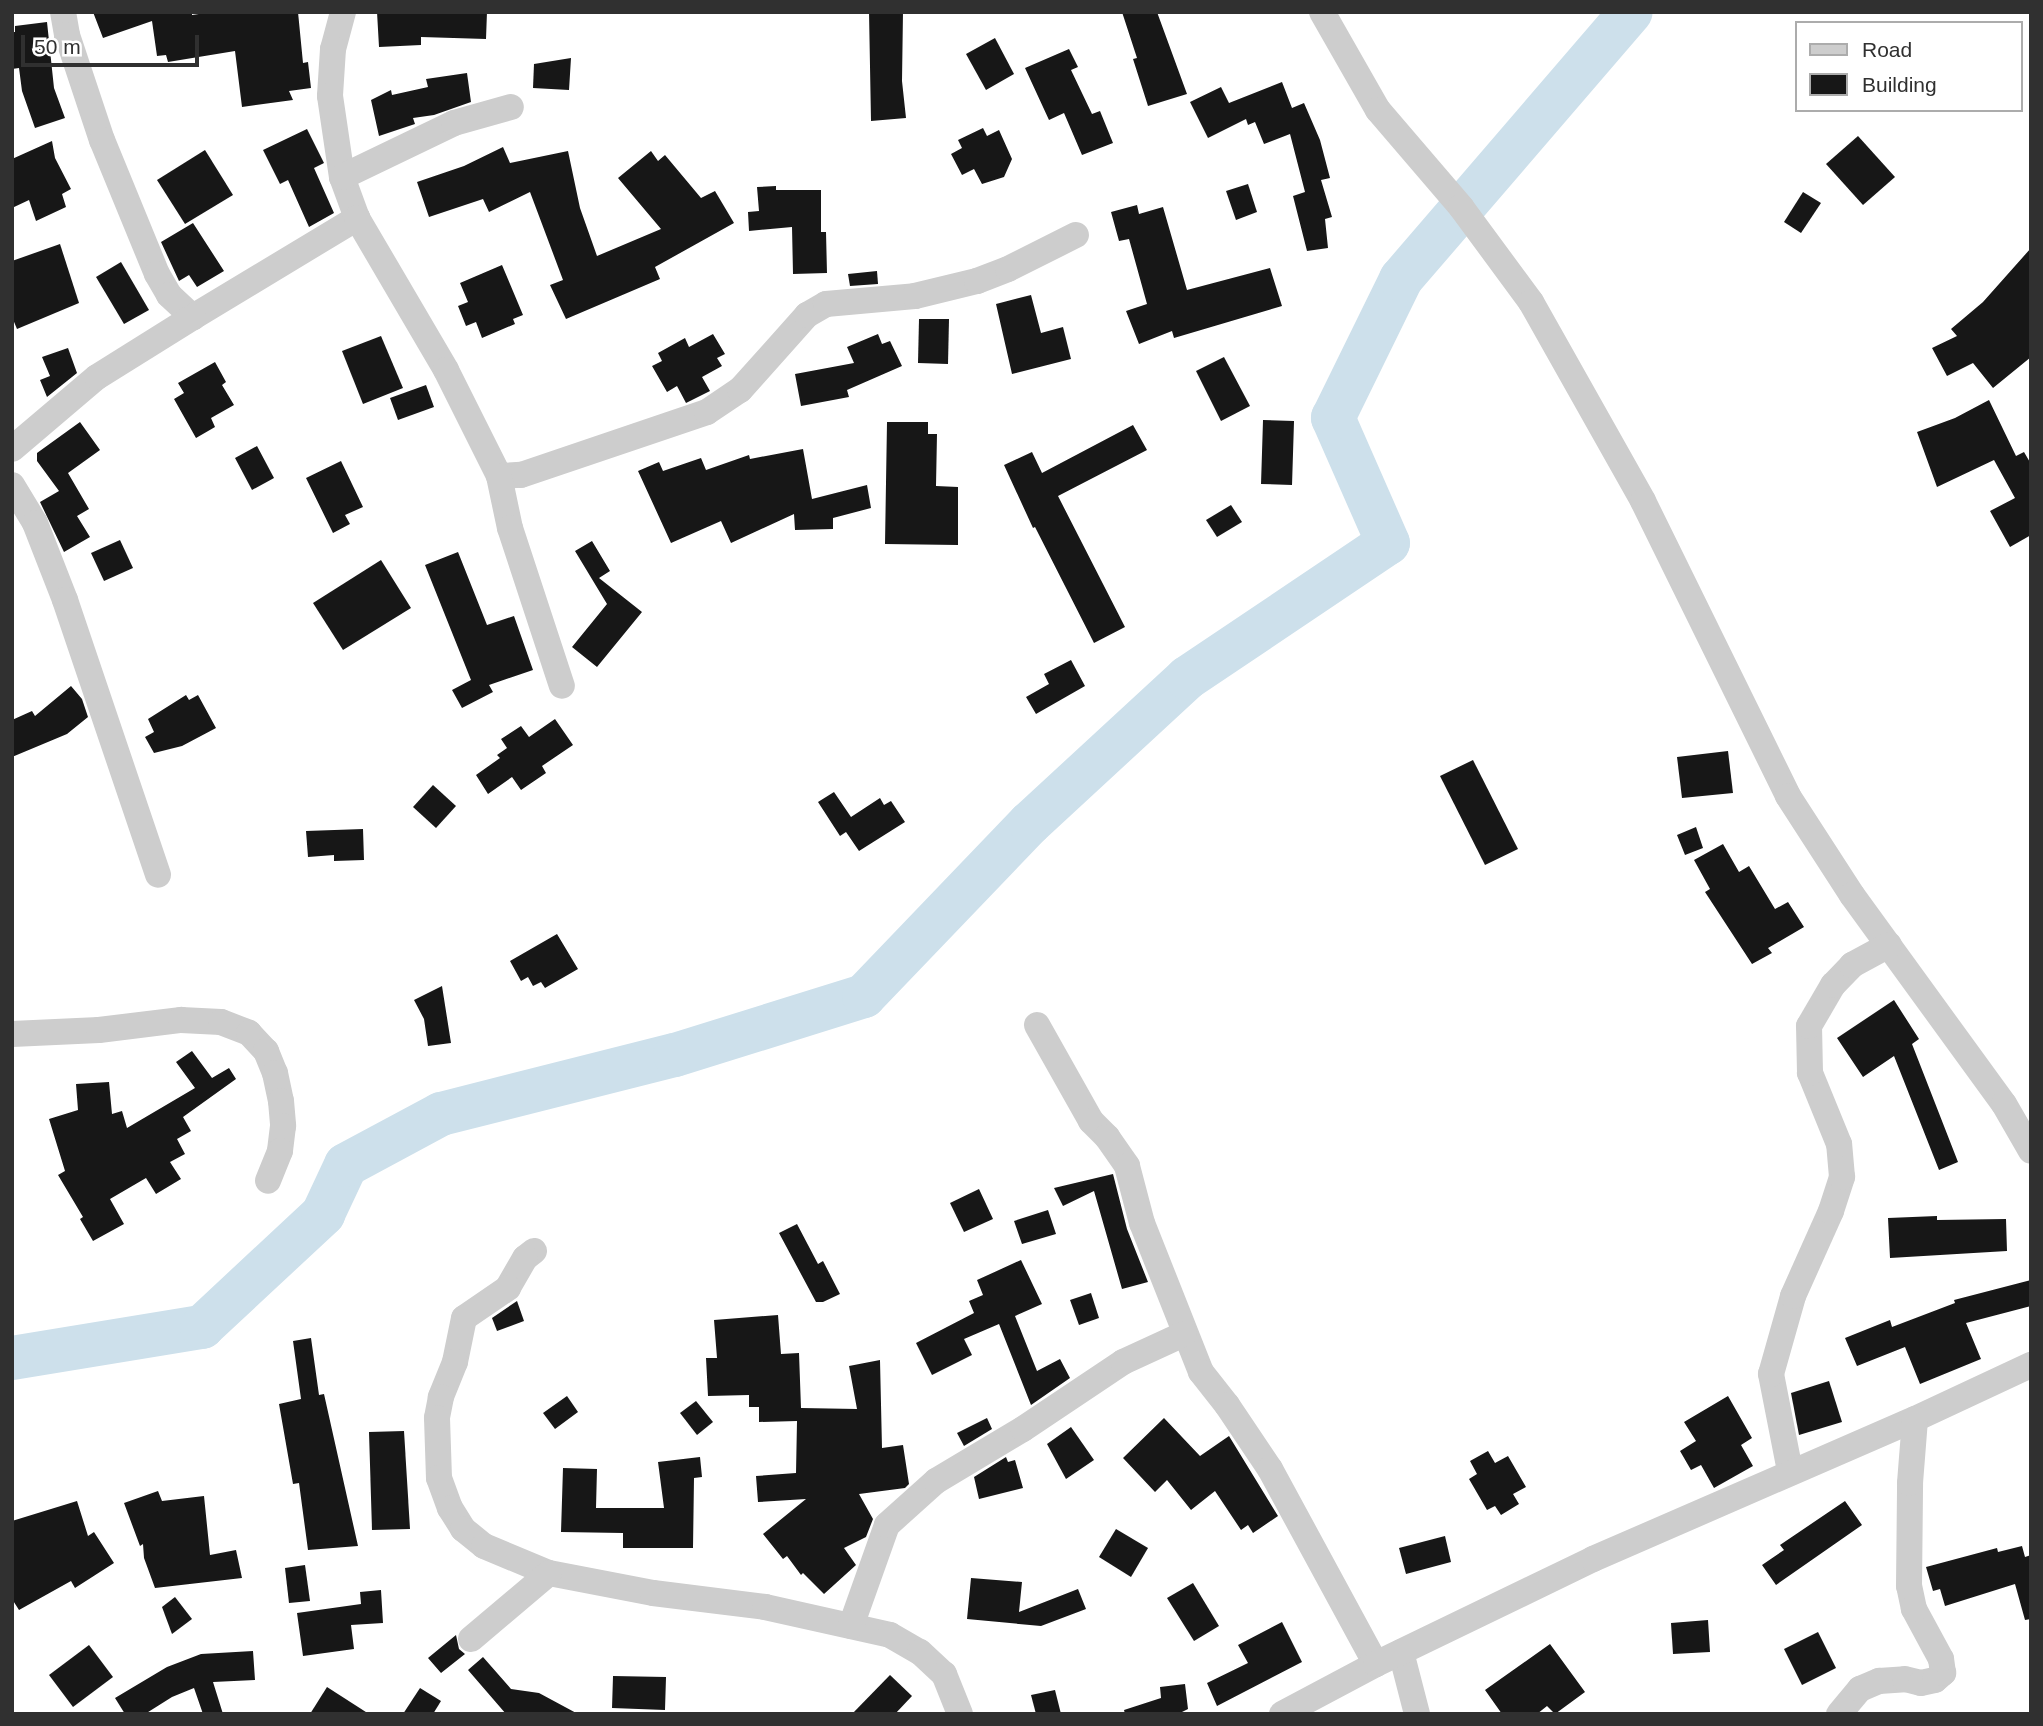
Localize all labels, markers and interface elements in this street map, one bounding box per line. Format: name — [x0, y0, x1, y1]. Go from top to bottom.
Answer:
scale bar — [24, 21, 203, 65]
legend — [1794, 21, 2022, 112]
text: 50 m — [34, 35, 81, 58]
text: Road — [1862, 38, 1912, 61]
text: Building — [1862, 73, 1937, 96]

